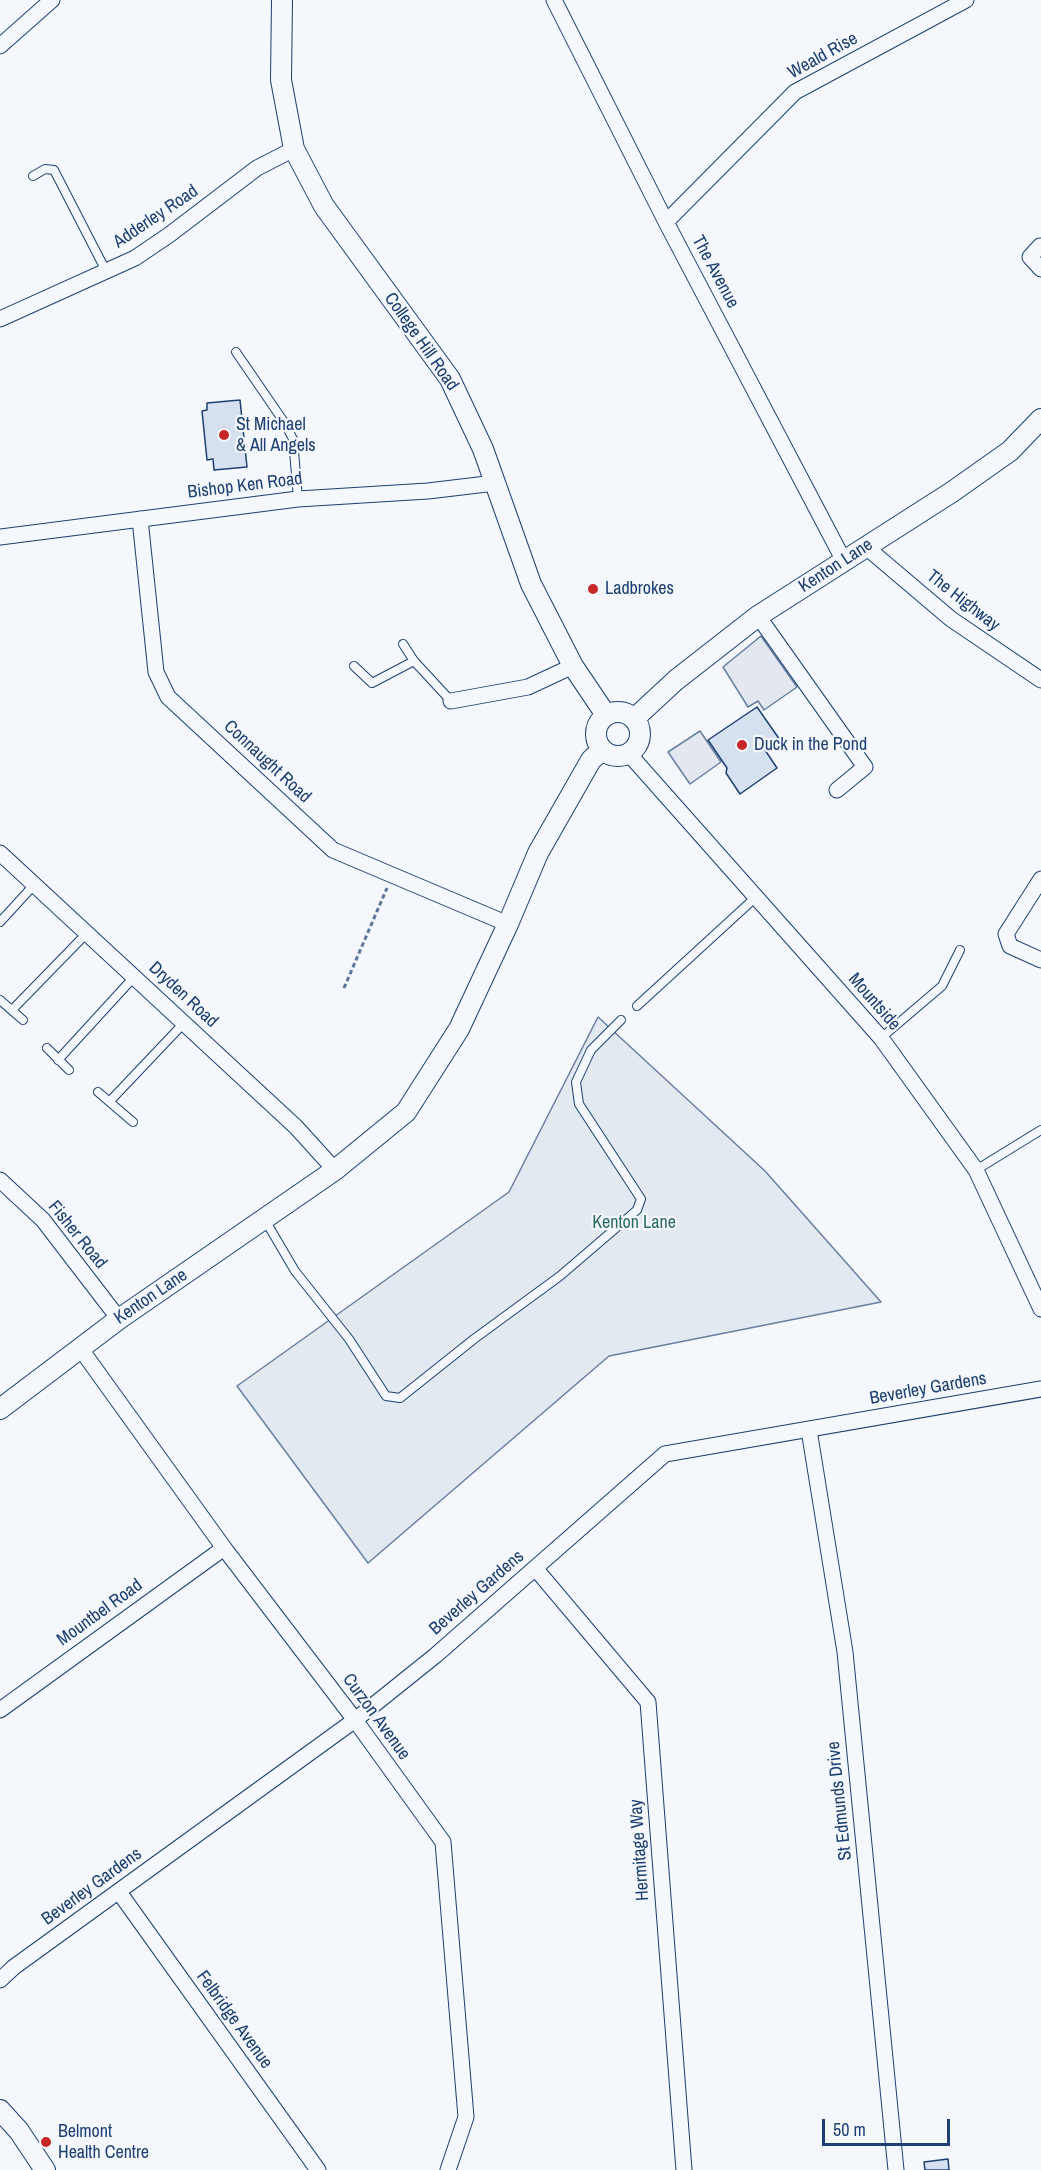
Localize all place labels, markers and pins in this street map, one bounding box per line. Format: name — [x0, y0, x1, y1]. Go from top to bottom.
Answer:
place label: St Michael & All Angels — [236, 414, 316, 456]
marker: St Michael & All Angels — [217, 428, 231, 442]
place label: Ladbrokes — [605, 578, 674, 600]
marker: Ladbrokes — [586, 582, 600, 596]
place label: Duck in the Pond — [754, 734, 867, 756]
marker: Duck in the Pond — [735, 738, 749, 752]
place label: Belmont Health Centre — [58, 2121, 149, 2164]
marker: Belmont Health Centre — [39, 2135, 53, 2149]

